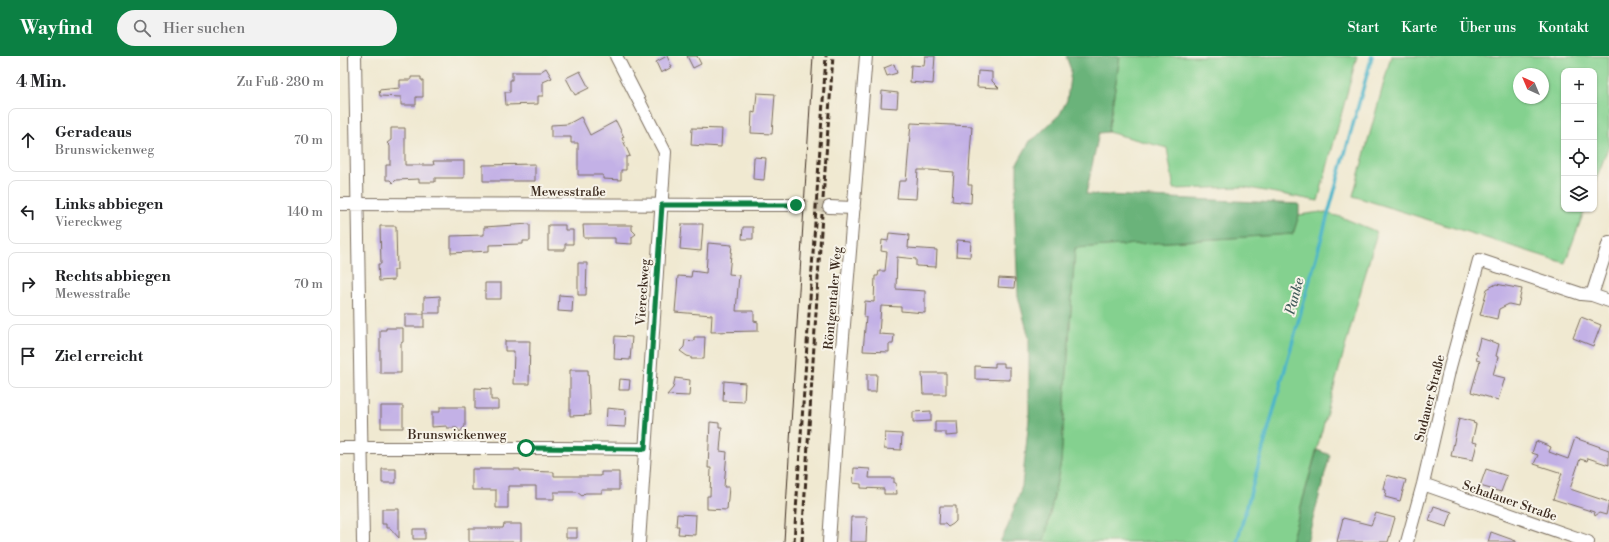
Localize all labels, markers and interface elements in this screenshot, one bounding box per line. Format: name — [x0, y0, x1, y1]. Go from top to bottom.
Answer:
search box — [117, 10, 397, 46]
text: Wayfind — [20, 16, 93, 40]
icon: search — [131, 17, 153, 39]
text: Hier suchen — [163, 19, 245, 38]
text: Start — [1347, 19, 1379, 37]
text: Karte — [1401, 19, 1437, 37]
text: Über uns — [1459, 19, 1516, 37]
text: Kontakt — [1538, 19, 1589, 37]
north arrow — [1513, 68, 1549, 104]
map controls — [1561, 68, 1597, 212]
button: + — [1561, 68, 1597, 104]
text: 4 Min. — [16, 71, 66, 93]
text: Zu Fuß · 280 m — [237, 74, 324, 90]
button: − — [1561, 104, 1597, 140]
text: Geradeaus — [55, 123, 132, 142]
icon: ahead — [17, 129, 39, 151]
text: 70 m — [294, 132, 323, 148]
button: locate — [1561, 140, 1597, 176]
text: Brunswickenweg — [55, 142, 154, 158]
button: layers — [1561, 176, 1597, 212]
street label: Mewesstraße — [530, 184, 606, 200]
text: Links abbiegen — [55, 195, 163, 214]
route end — [787, 196, 805, 214]
icon: left — [17, 201, 39, 223]
text: 140 m — [287, 204, 323, 220]
text: Viereckweg — [55, 214, 122, 230]
street label: Röntgentaler Weg — [821, 245, 846, 350]
street label: Viereckweg — [633, 258, 653, 327]
text: Rechts abbiegen — [55, 267, 171, 286]
icon: right — [17, 273, 39, 295]
water label: Panke — [1281, 275, 1309, 318]
text: 70 m — [294, 276, 323, 292]
text: Mewesstraße — [55, 286, 131, 302]
icon: arrive — [17, 345, 39, 367]
text: Ziel erreicht — [55, 347, 143, 366]
street label: Sudauer Straße — [1411, 353, 1449, 443]
street label: Brunswickenweg — [406, 427, 507, 443]
route start — [517, 439, 535, 457]
street label: Schalauer Straße — [1460, 477, 1559, 525]

